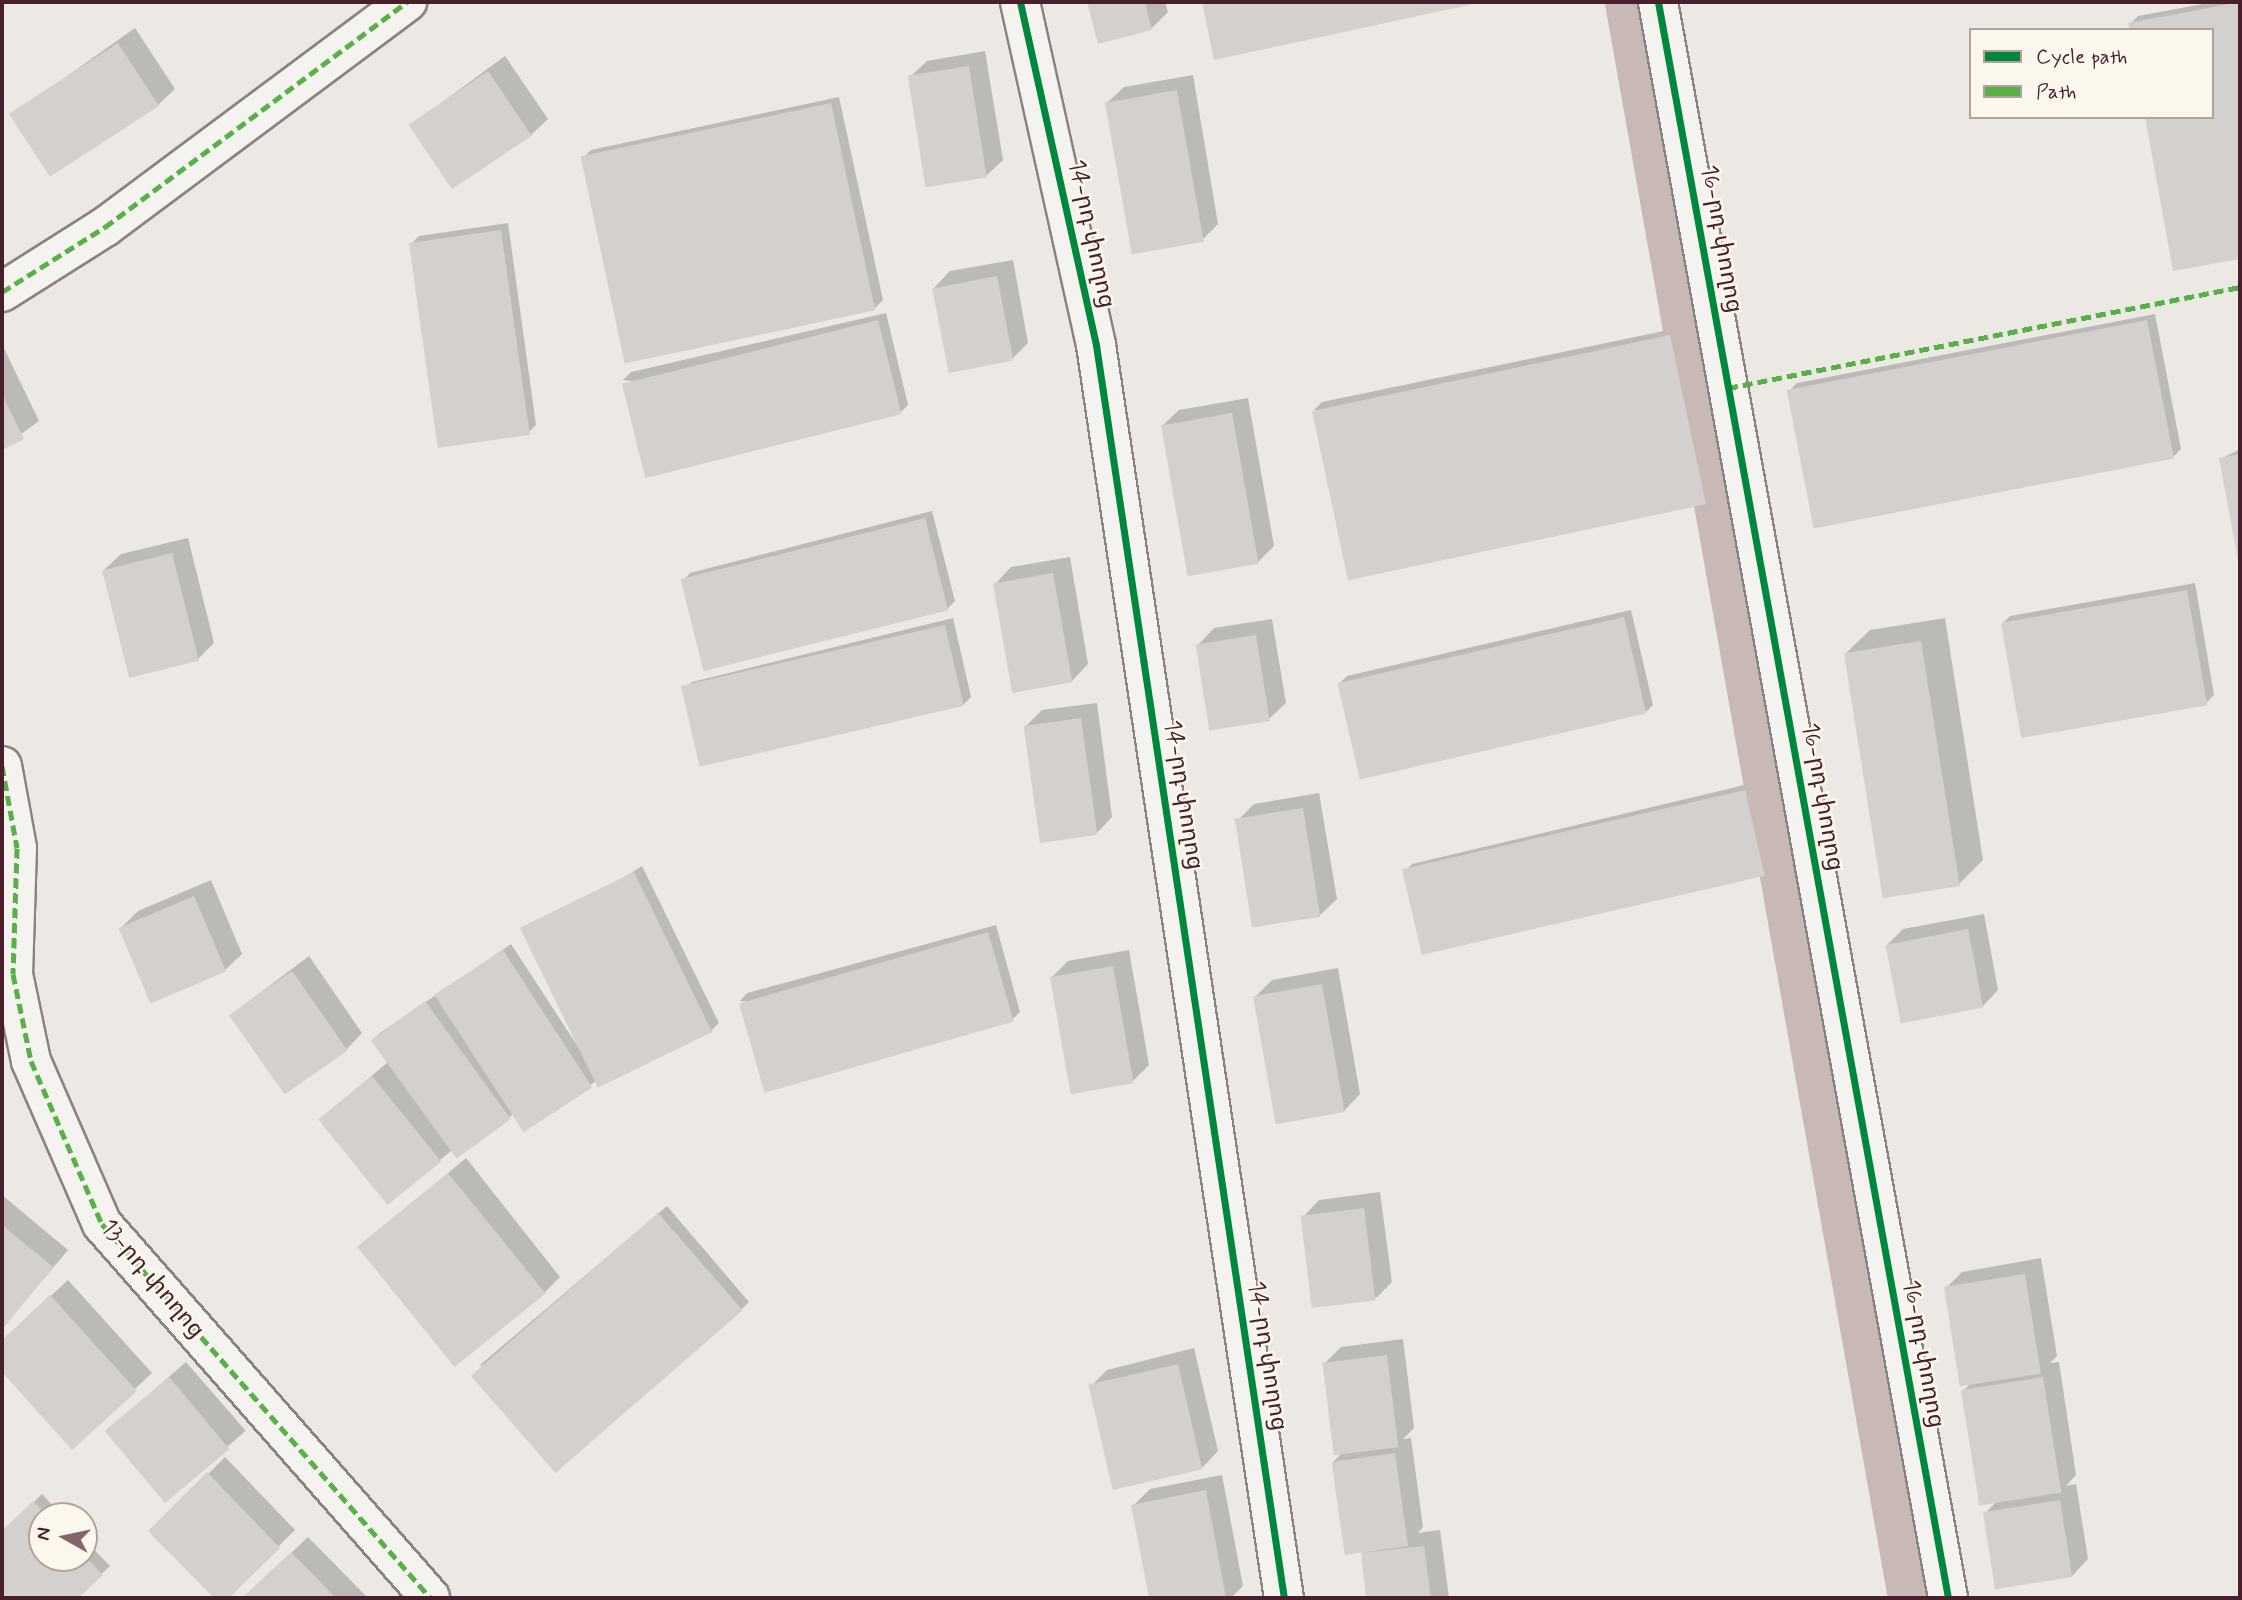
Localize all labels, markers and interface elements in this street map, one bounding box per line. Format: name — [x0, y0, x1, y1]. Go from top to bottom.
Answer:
legend — [1969, 28, 2214, 119]
text: Cycle path — [2036, 43, 2127, 71]
text: Path — [2036, 78, 2076, 106]
street label: 14-րդ փողոց — [1061, 157, 1121, 311]
street label: 16-րդ փողոց — [1694, 163, 1748, 315]
street label: 14-րդ փողոց — [1157, 718, 1209, 872]
street label: 16-րդ փողոց — [1795, 721, 1849, 873]
street label: 13-րդ փողոց — [94, 1213, 210, 1345]
street label: 16-րդ փողոց — [1896, 1278, 1950, 1430]
street label: 14-րդ փողոց — [1241, 1279, 1293, 1433]
north arrow — [28, 1502, 98, 1572]
text: N — [30, 1526, 57, 1542]

